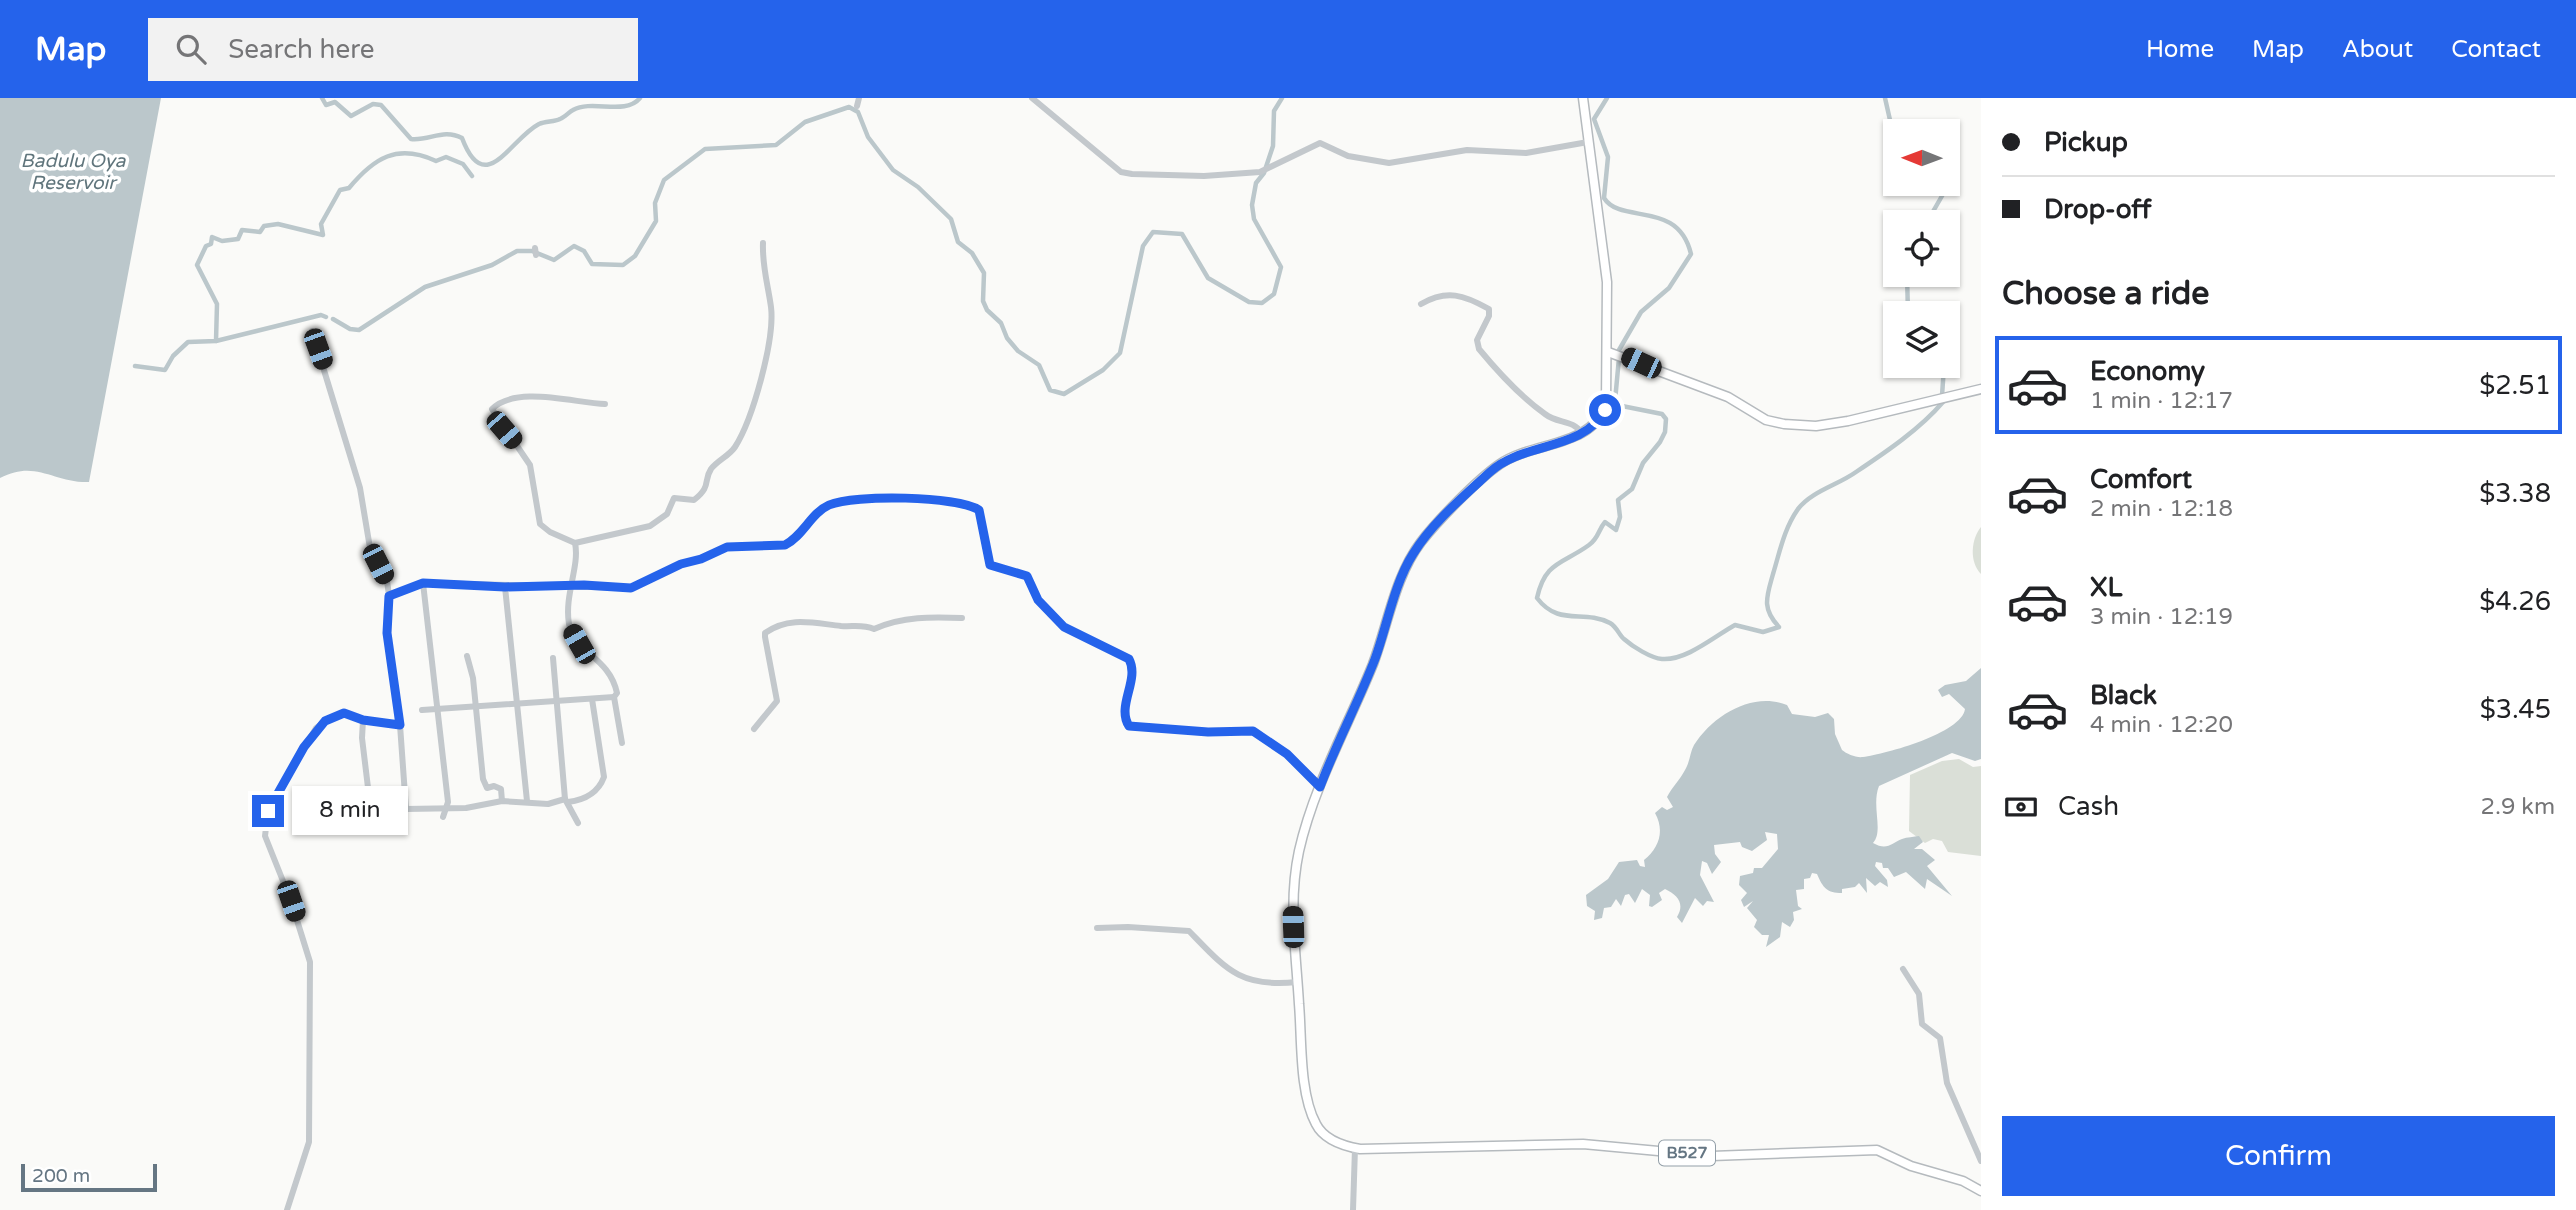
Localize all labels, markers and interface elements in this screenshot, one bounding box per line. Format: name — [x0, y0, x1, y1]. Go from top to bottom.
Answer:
search box — [148, 18, 638, 81]
text: Map — [35, 30, 106, 69]
icon: search — [172, 30, 210, 68]
text: Search here — [228, 34, 374, 65]
text: Home — [2146, 35, 2214, 64]
text: Map — [2252, 35, 2304, 64]
text: About — [2342, 35, 2413, 64]
text: Contact — [2451, 35, 2541, 64]
north arrow — [1883, 119, 1960, 196]
map controls — [1883, 119, 1960, 378]
text: Pickup — [2044, 127, 2128, 158]
water label: Badulu Oya Reservoir — [21, 150, 127, 194]
text: Drop-off — [2044, 194, 2151, 225]
button: locate — [1883, 210, 1960, 287]
text: Choose a ride — [2002, 275, 2209, 313]
button: layers — [1883, 301, 1960, 378]
car — [301, 326, 336, 372]
car — [1618, 345, 1665, 381]
icon: car — [2006, 354, 2069, 417]
text: Economy — [2090, 356, 2205, 387]
text: $2.51 — [2479, 370, 2551, 401]
text: 1 min · 12:17 — [2090, 387, 2233, 415]
route start — [1589, 394, 1621, 426]
car — [483, 407, 526, 453]
icon: car — [2006, 462, 2069, 525]
text: Comfort — [2090, 464, 2192, 495]
text: $3.38 — [2479, 478, 2551, 509]
text: 2 min · 12:18 — [2090, 495, 2233, 523]
car — [360, 541, 397, 587]
icon: car — [2006, 570, 2069, 633]
text: XL — [2090, 572, 2122, 603]
text: $4.26 — [2479, 586, 2551, 617]
text: 3 min · 12:19 — [2090, 603, 2233, 631]
car — [560, 621, 599, 667]
icon: car — [2006, 678, 2069, 741]
text: Black — [2090, 680, 2157, 711]
text: $3.45 — [2480, 694, 2551, 725]
text: 4 min · 12:20 — [2090, 711, 2233, 739]
callout: 8 min — [292, 786, 408, 836]
icon: cash — [2002, 788, 2040, 826]
text: Cash — [2058, 791, 2119, 822]
text: 2.9 km — [2481, 793, 2555, 821]
route end — [252, 795, 284, 827]
text: 8 min — [319, 796, 381, 824]
car — [275, 878, 308, 924]
car — [1282, 906, 1305, 948]
button: Confirm — [2002, 1116, 2555, 1196]
road number: B527 — [1659, 1140, 1715, 1166]
scale bar — [21, 1161, 158, 1193]
text: 200 m — [32, 1165, 90, 1187]

